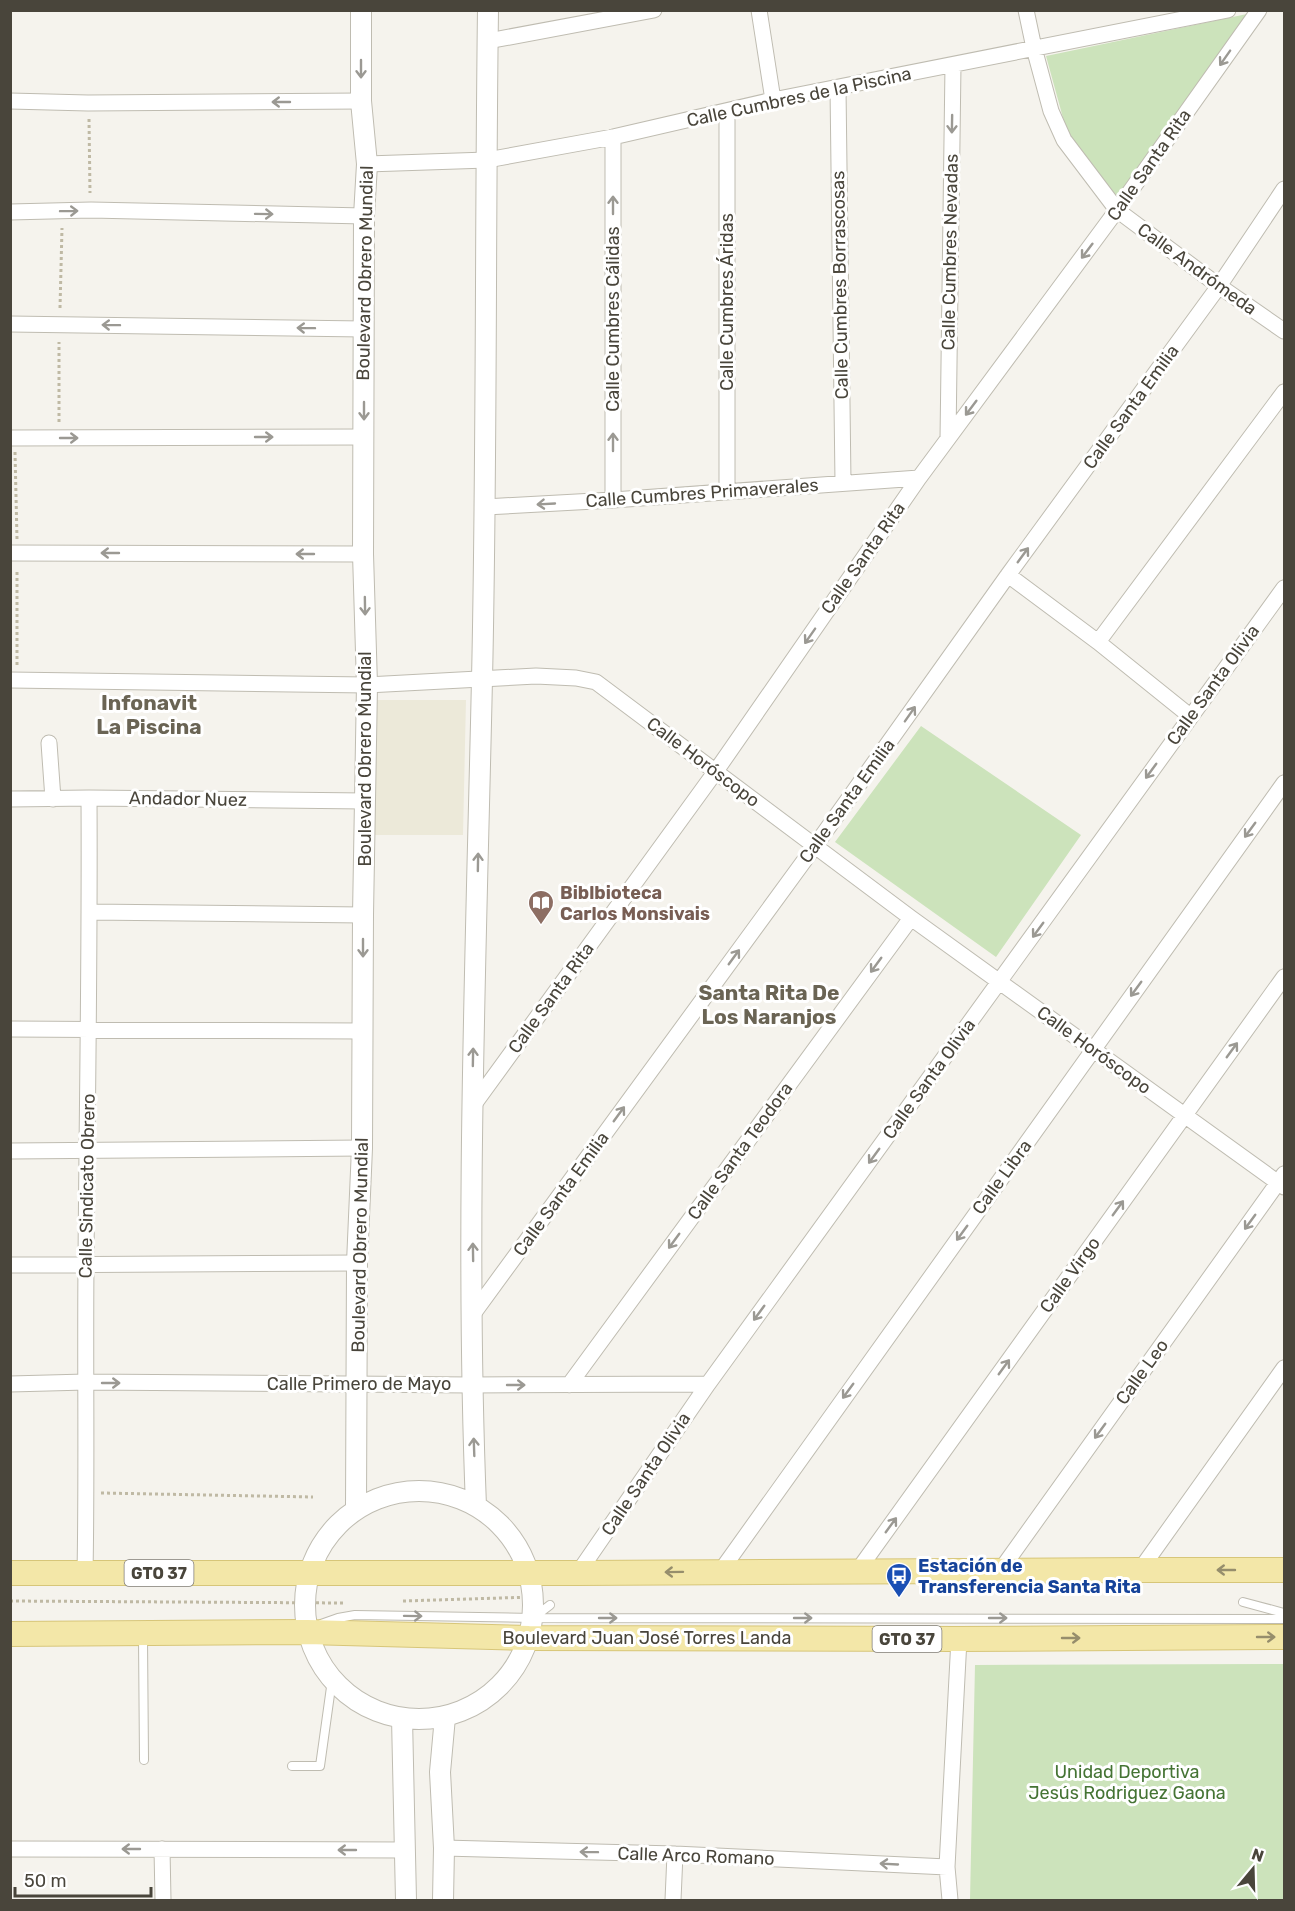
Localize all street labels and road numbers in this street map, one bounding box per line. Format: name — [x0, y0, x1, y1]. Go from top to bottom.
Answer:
street label: Calle Cumbres de la Piscina — [685, 62, 913, 132]
street label: Calle Santa Rita — [1102, 105, 1196, 225]
street label: Calle Cumbres Nevadas — [937, 153, 963, 351]
street label: Boulevard Obrero Mundial — [352, 165, 378, 381]
street label: Calle Cumbres Borrascosas — [827, 171, 853, 399]
street label: Calle Cumbres Áridas — [716, 213, 738, 391]
street label: Calle Andrómeda — [1133, 218, 1261, 320]
street label: Calle Cumbres Cálidas — [602, 226, 624, 412]
street label: Calle Santa Emilia — [1078, 341, 1184, 473]
street label: Calle Cumbres Primaverales — [585, 474, 819, 512]
street label: Calle Santa Rita — [816, 498, 910, 618]
street label: Calle Santa Olivia — [1162, 620, 1264, 750]
street label: Boulevard Obrero Mundial — [354, 651, 376, 867]
street label: Calle Horóscopo — [642, 712, 764, 812]
street label: Calle Santa Emilia — [794, 735, 900, 867]
street label: Andador Nuez — [129, 787, 247, 811]
street label: Calle Santa Rita — [503, 938, 599, 1058]
street label: Calle Horóscopo — [1033, 1001, 1155, 1099]
street label: Calle Santa Olivia — [878, 1014, 980, 1144]
street label: Calle Santa Teodora — [683, 1078, 797, 1224]
street label: Calle Sindicato Obrero — [74, 1093, 100, 1279]
street label: Calle Santa Emilia — [508, 1128, 614, 1260]
street label: Calle Libra — [968, 1135, 1036, 1219]
street label: Boulevard Obrero Mundial — [347, 1137, 373, 1353]
street label: Calle Virgo — [1035, 1233, 1105, 1317]
street label: Calle Leo — [1111, 1335, 1173, 1409]
street label: Calle Primero de Mayo — [267, 1373, 451, 1395]
street label: Calle Santa Olivia — [597, 1408, 695, 1540]
road number: GTO 37 — [124, 1560, 194, 1586]
road number: GTO 37 — [872, 1626, 942, 1652]
street label: Boulevard Juan José Torres Landa — [503, 1627, 791, 1649]
street label: Calle Arco Romano — [617, 1842, 775, 1870]

